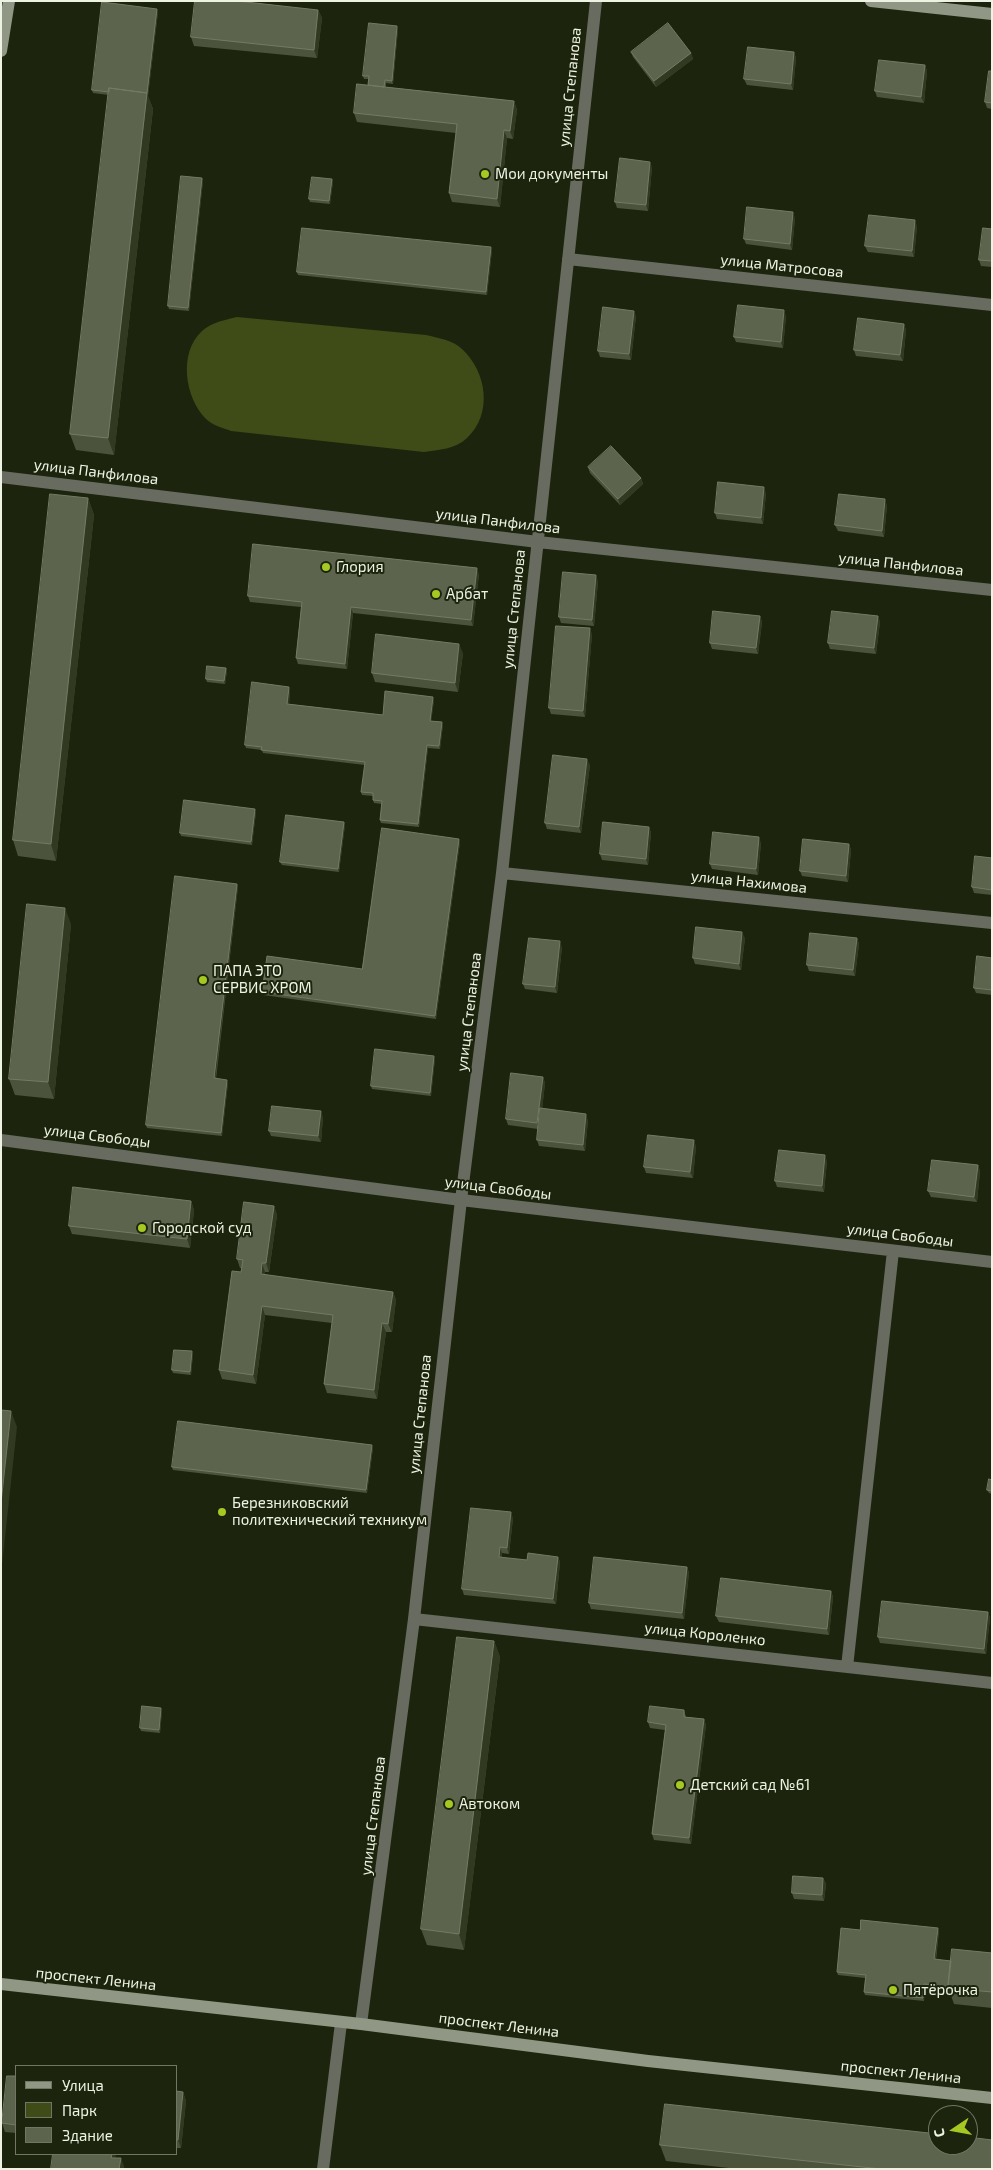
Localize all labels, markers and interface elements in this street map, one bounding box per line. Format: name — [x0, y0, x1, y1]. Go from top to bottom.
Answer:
street label: улица Степанова — [555, 26, 585, 148]
place label: Мои документы — [495, 165, 608, 183]
marker: Мои документы — [479, 168, 491, 180]
street label: улица Матросова — [720, 251, 844, 281]
street label: улица Панфилова — [33, 455, 159, 489]
street label: улица Панфилова — [435, 504, 561, 538]
street label: улица Степанова — [499, 548, 529, 670]
street label: улица Панфилова — [838, 548, 964, 580]
place label: Глория — [336, 558, 384, 576]
marker: Глория — [320, 561, 332, 573]
place label: Арбат — [446, 585, 488, 603]
marker: Арбат — [430, 588, 442, 600]
street label: улица Нахимова — [690, 867, 808, 897]
street label: улица Степанова — [453, 951, 485, 1073]
place label: ПАПА ЭТО СЕРВИС ХРОМ — [213, 962, 312, 997]
marker: ПАПА ЭТО СЕРВИС ХРОМ — [197, 974, 209, 986]
street label: улица Свободы — [43, 1121, 151, 1151]
street label: улица Свободы — [444, 1173, 552, 1203]
place label: Городской суд — [152, 1219, 251, 1237]
street label: улица Свободы — [846, 1220, 954, 1250]
marker: Городской суд — [136, 1222, 148, 1234]
street label: улица Степанова — [405, 1353, 435, 1475]
place label: Березниковский политехнический техникум — [232, 1494, 427, 1529]
marker: Березниковский политехнический техникум — [216, 1506, 228, 1518]
street label: улица Короленко — [644, 1619, 766, 1649]
street label: улица Степанова — [357, 1755, 389, 1877]
place label: Детский сад №61 — [690, 1776, 810, 1794]
marker: Детский сад №61 — [674, 1779, 686, 1791]
place label: Автоком — [459, 1795, 520, 1813]
marker: Автоком — [443, 1798, 455, 1810]
street label: проспект Ленина — [35, 1964, 157, 1994]
place label: Пятёрочка — [903, 1981, 978, 1999]
marker: Пятёрочка — [887, 1984, 899, 1996]
street label: проспект Ленина — [438, 2009, 560, 2041]
street label: проспект Ленина — [840, 2057, 962, 2087]
legend — [15, 2065, 178, 2155]
text: Улица — [62, 2076, 104, 2094]
text: Парк — [62, 2101, 97, 2119]
north arrow — [928, 2105, 978, 2155]
text: Здание — [62, 2126, 113, 2144]
text: С — [930, 2127, 948, 2139]

